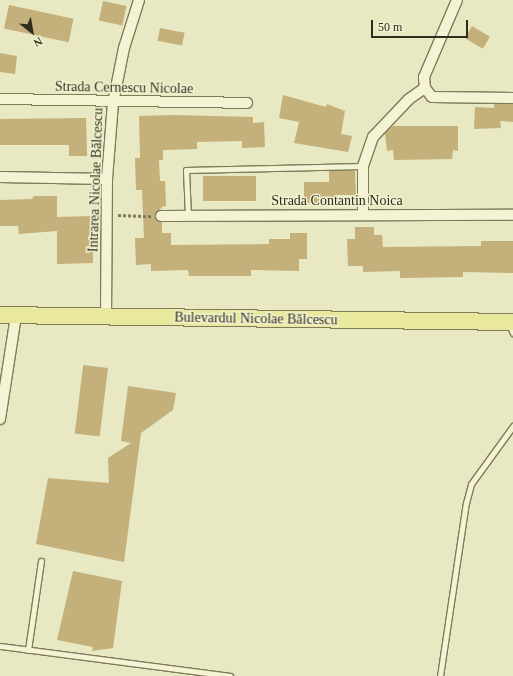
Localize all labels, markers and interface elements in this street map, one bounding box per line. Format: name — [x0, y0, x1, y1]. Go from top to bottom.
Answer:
north arrow — [12, 12, 52, 52]
scale bar — [373, 12, 470, 38]
text: 50 m — [378, 20, 402, 34]
text: N — [32, 35, 45, 49]
street label: Strada Cernescu Nicolae — [55, 78, 193, 98]
street label: Intrarea Nicolae Bălcescu — [85, 107, 107, 253]
street label: Strada Contantin Noica — [271, 193, 403, 209]
street label: Bulevardul Nicolae Bălcescu — [174, 309, 338, 329]

